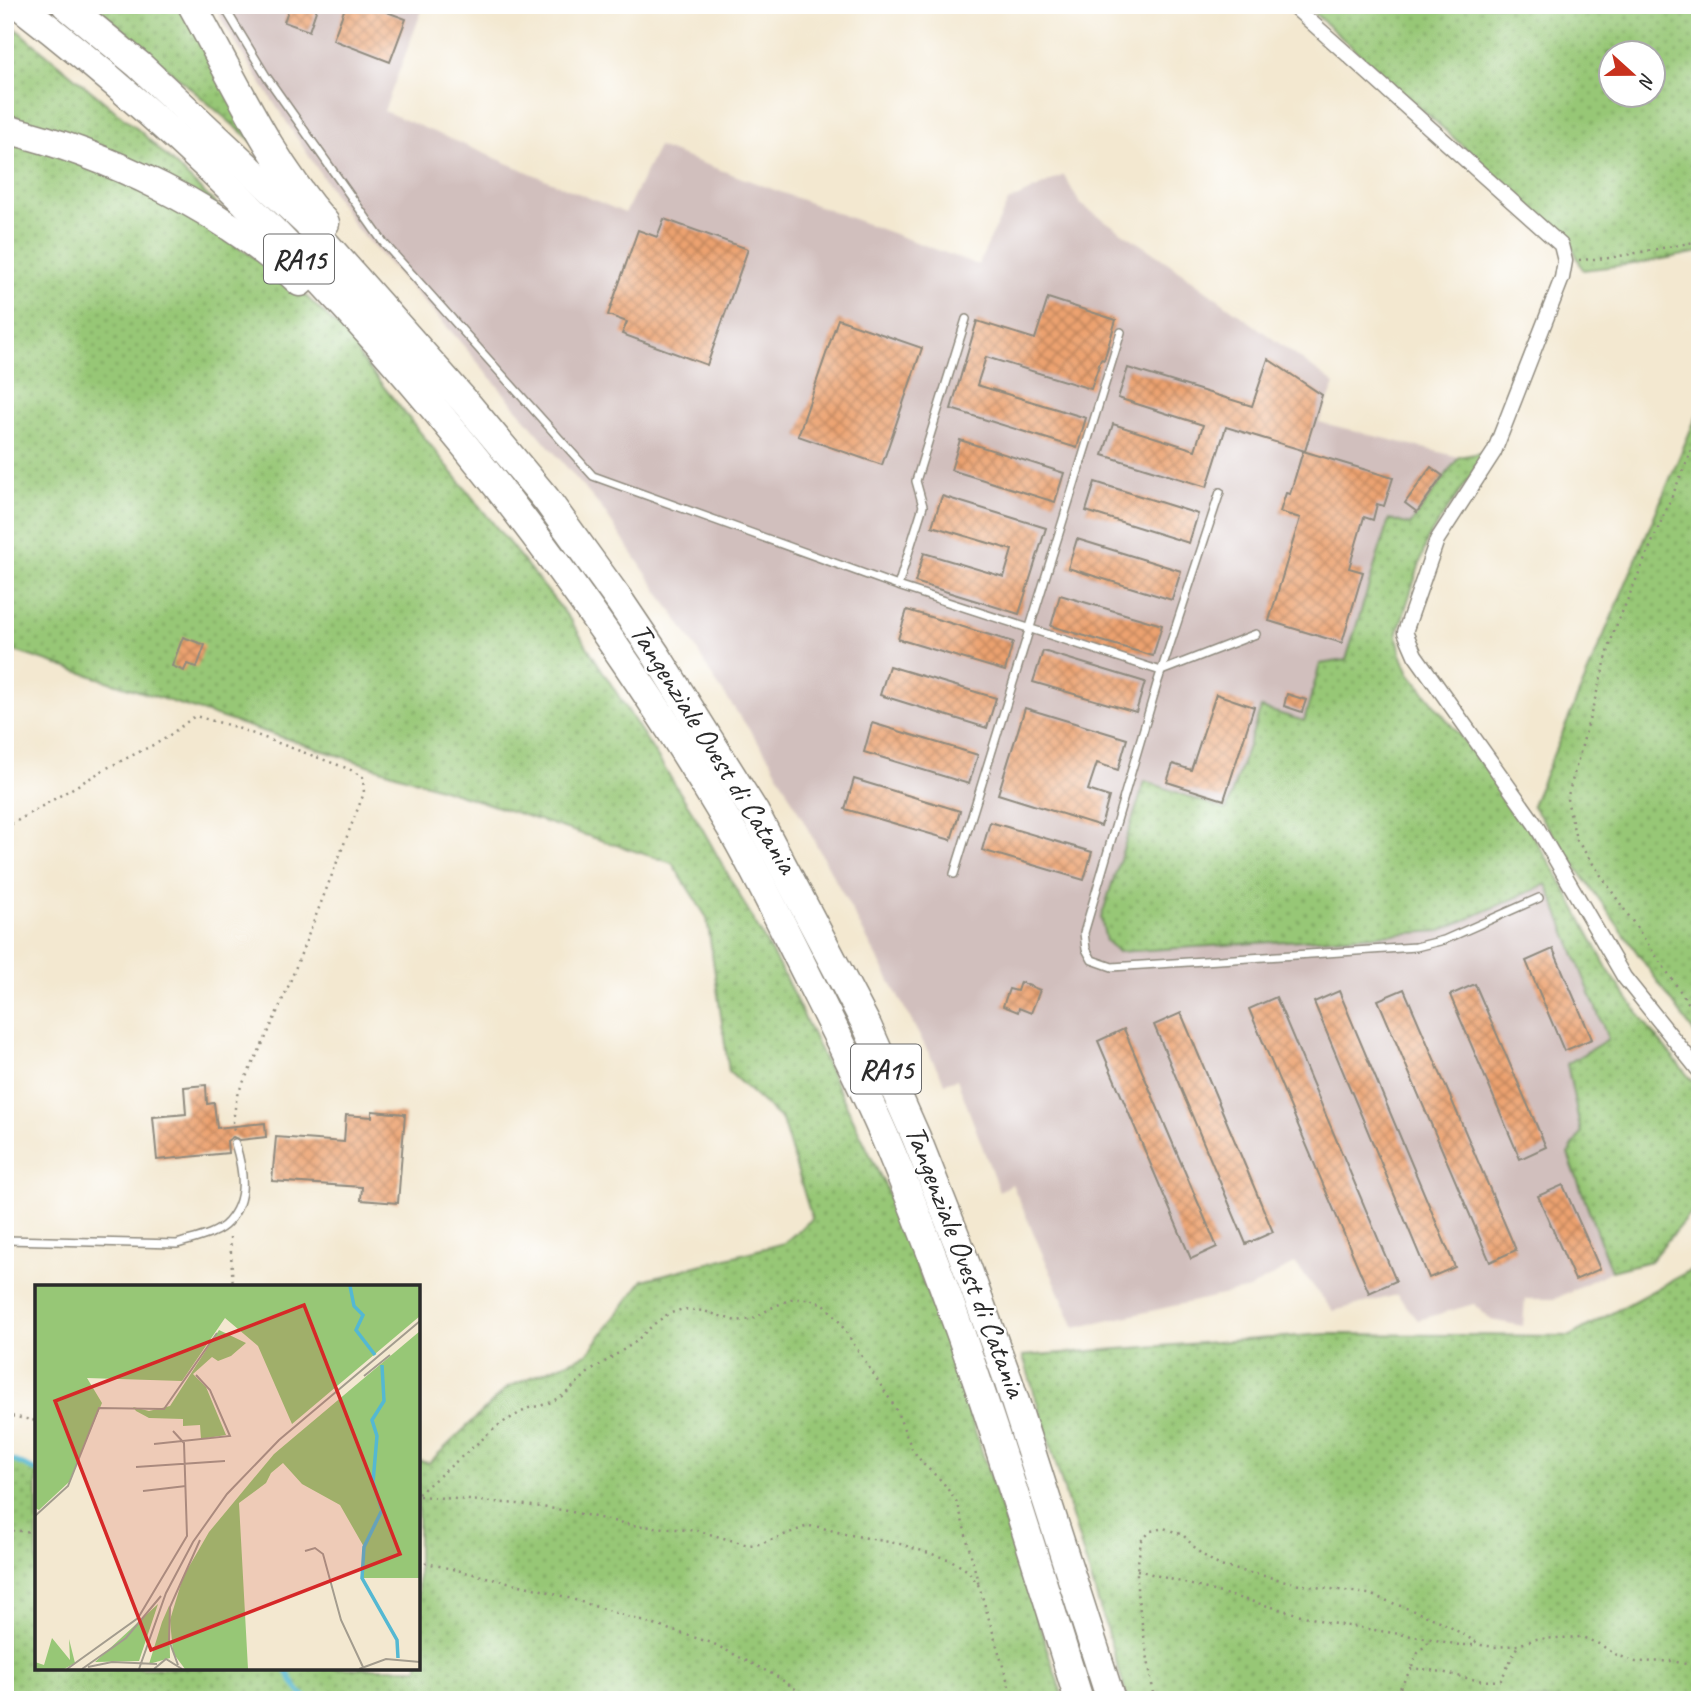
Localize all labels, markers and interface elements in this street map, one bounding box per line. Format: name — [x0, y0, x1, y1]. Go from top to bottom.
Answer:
north arrow — [1596, 38, 1666, 108]
text: N — [1632, 70, 1660, 93]
road number: RA15 — [264, 234, 334, 284]
street label: Tangenziale Ovest di Catania — [622, 616, 807, 882]
road number: RA15 — [851, 1044, 921, 1094]
street label: Tangenziale Ovest di Catania — [897, 1120, 1036, 1404]
inset map — [35, 1285, 420, 1670]

